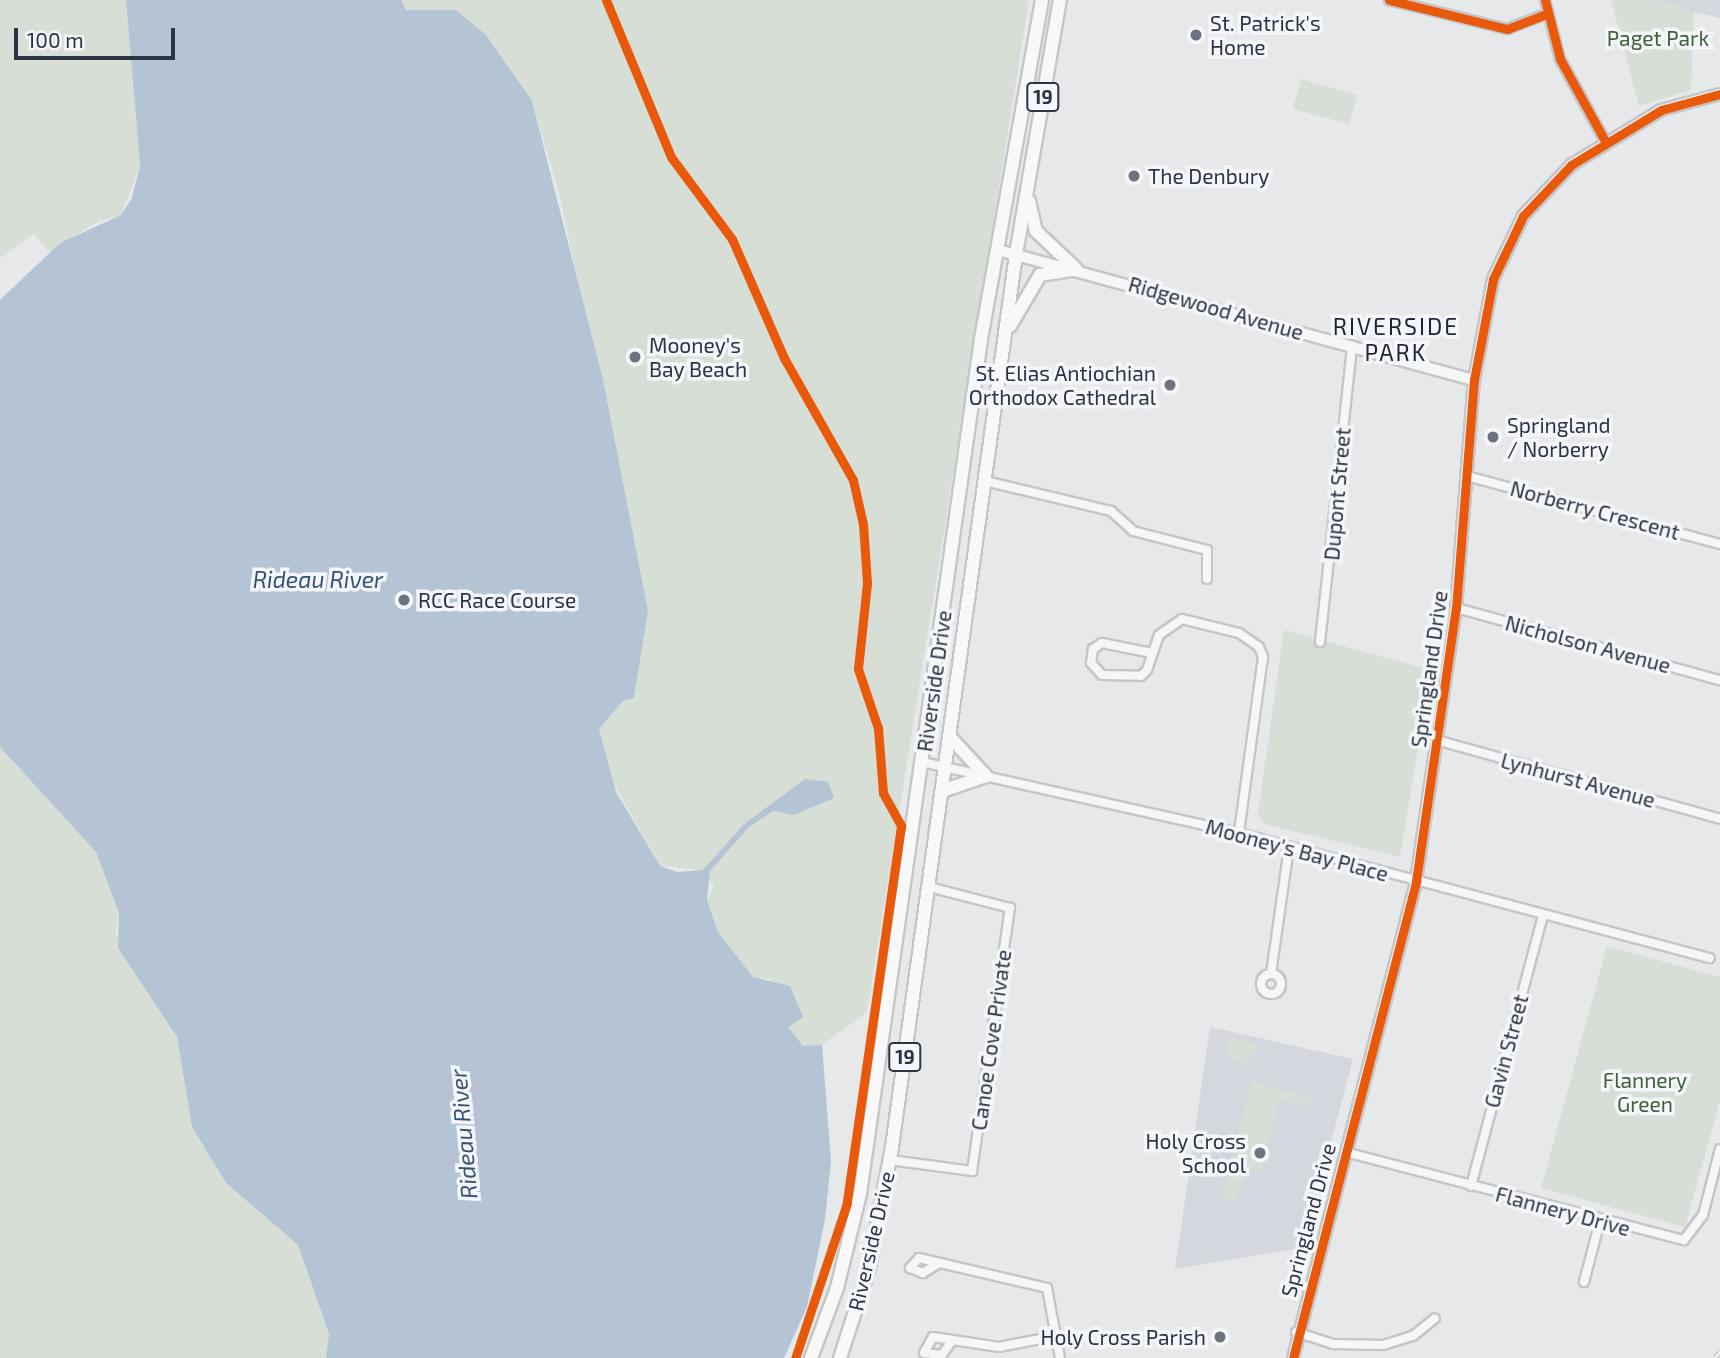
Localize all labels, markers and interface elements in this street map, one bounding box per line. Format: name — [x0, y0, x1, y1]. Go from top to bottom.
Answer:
place label: St. Patrick's Home — [1210, 10, 1321, 60]
scale bar — [18, 14, 178, 58]
park label: Paget Park — [1607, 25, 1709, 51]
text: 100 m — [27, 27, 84, 52]
marker: St. Patrick's Home — [1188, 27, 1204, 43]
road number: 19 — [1026, 82, 1060, 113]
place label: The Denbury — [1148, 163, 1269, 189]
marker: The Denbury — [1126, 168, 1142, 184]
street label: Ridgewood Avenue — [1125, 271, 1307, 345]
district label: RIVERSIDE PARK — [1334, 312, 1458, 366]
place label: Mooney's Bay Beach — [649, 332, 748, 382]
marker: Mooney's Bay Beach — [627, 349, 643, 365]
place label: St. Elias Antiochian Orthodox Cathedral — [969, 360, 1156, 410]
marker: St. Elias Antiochian Orthodox Cathedral — [1162, 377, 1178, 393]
place label: Springland / Norberry — [1507, 412, 1611, 462]
street label: Dupont Street — [1319, 427, 1355, 561]
marker: Springland / Norberry — [1485, 429, 1501, 445]
street label: Norberry Crescent — [1507, 475, 1683, 545]
water label: Rideau River — [253, 565, 383, 593]
place label: RCC Race Course — [418, 587, 576, 613]
street label: Springland Drive — [1406, 589, 1452, 749]
marker: RCC Race Course — [396, 592, 412, 608]
street label: Riverside Drive — [912, 609, 956, 753]
street label: Nicholson Avenue — [1502, 610, 1674, 678]
street label: Lynhurst Avenue — [1498, 747, 1658, 813]
street label: Mooney's Bay Place — [1203, 813, 1391, 887]
street label: Canoe Cove Private — [966, 948, 1016, 1132]
street label: Gavin Street — [1479, 992, 1533, 1110]
road number: 19 — [888, 1042, 922, 1072]
park label: Flannery Green — [1603, 1067, 1687, 1117]
water label: Rideau River — [444, 1068, 482, 1200]
place label: Holy Cross School — [1145, 1128, 1246, 1178]
street label: Springland Drive — [1275, 1140, 1341, 1300]
marker: Holy Cross School — [1252, 1145, 1268, 1161]
street label: Riverside Drive — [843, 1169, 899, 1313]
street label: Flannery Drive — [1493, 1181, 1633, 1241]
place label: Holy Cross Parish — [1040, 1324, 1206, 1350]
marker: Holy Cross Parish — [1212, 1329, 1228, 1345]

